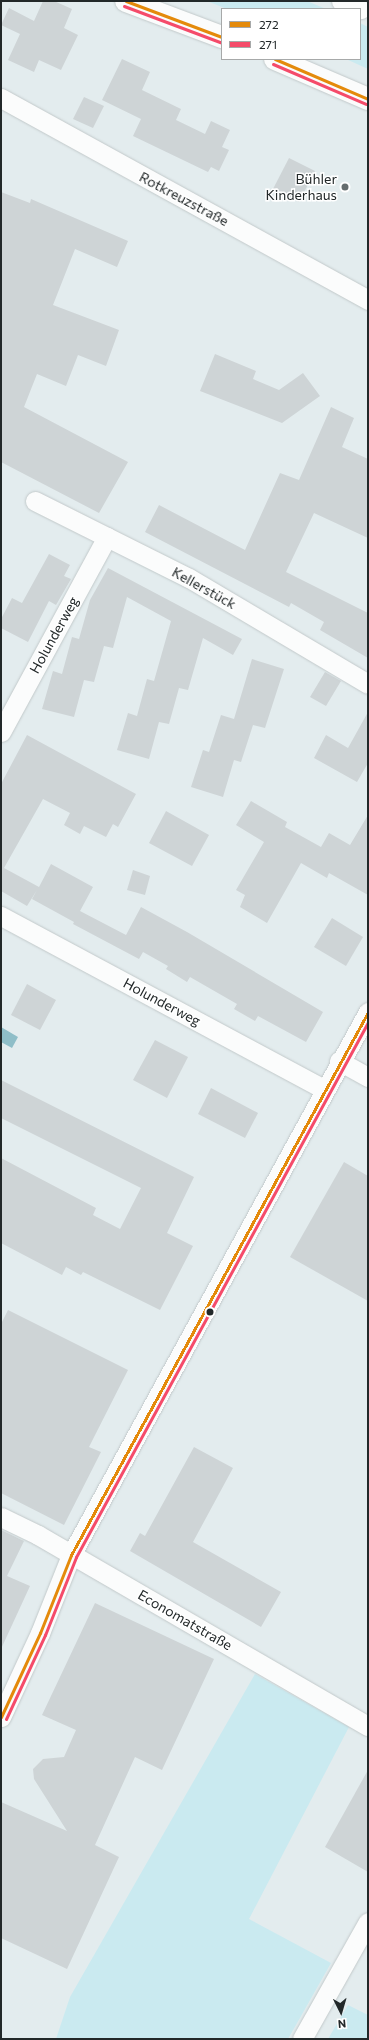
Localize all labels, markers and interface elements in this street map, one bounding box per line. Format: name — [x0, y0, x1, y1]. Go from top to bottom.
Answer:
legend — [221, 8, 361, 60]
text: 272 — [259, 17, 279, 31]
text: 271 — [259, 37, 277, 51]
street label: Rotkreuzstraße — [136, 168, 232, 230]
place label: Bühler Kinderhaus — [265, 171, 337, 204]
marker: Bühler Kinderhaus — [340, 182, 350, 192]
street label: Kellerstück — [169, 564, 239, 612]
street label: Holunderweg — [26, 594, 82, 676]
street label: Holunderweg — [120, 975, 204, 1029]
unlabelled marker — [205, 1307, 215, 1317]
street label: Economatstraße — [135, 1586, 235, 1654]
north arrow — [321, 1992, 361, 2032]
text: N — [337, 2018, 347, 2031]

